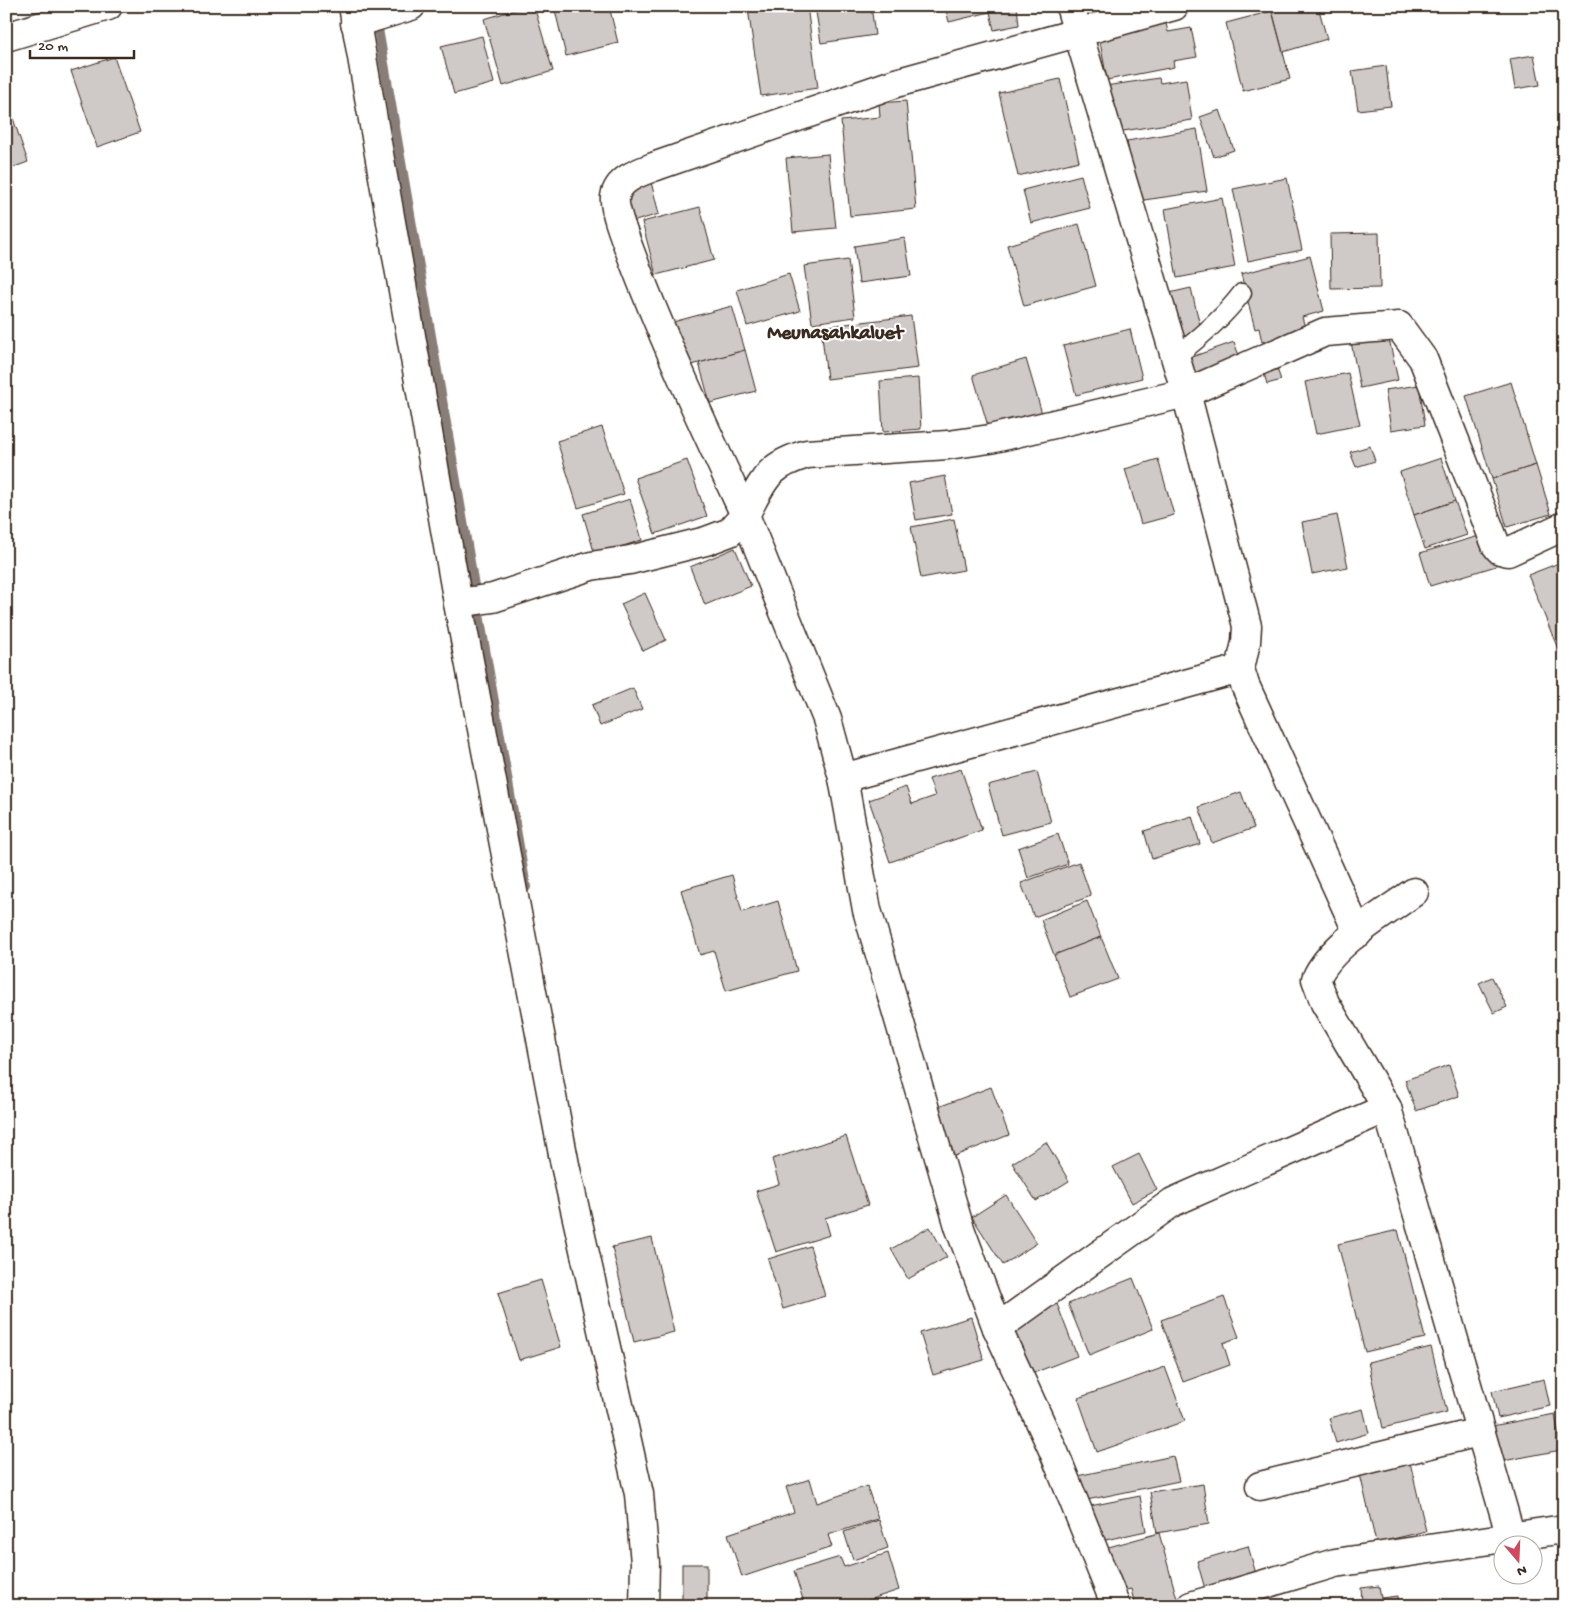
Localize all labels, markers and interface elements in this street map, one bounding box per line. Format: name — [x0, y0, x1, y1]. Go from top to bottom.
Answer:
scale bar — [30, 28, 134, 60]
text: 20 m — [38, 38, 68, 56]
district label: Meunasahkaluet — [767, 323, 905, 346]
north arrow — [1492, 1534, 1542, 1584]
text: N — [1514, 1560, 1529, 1579]

